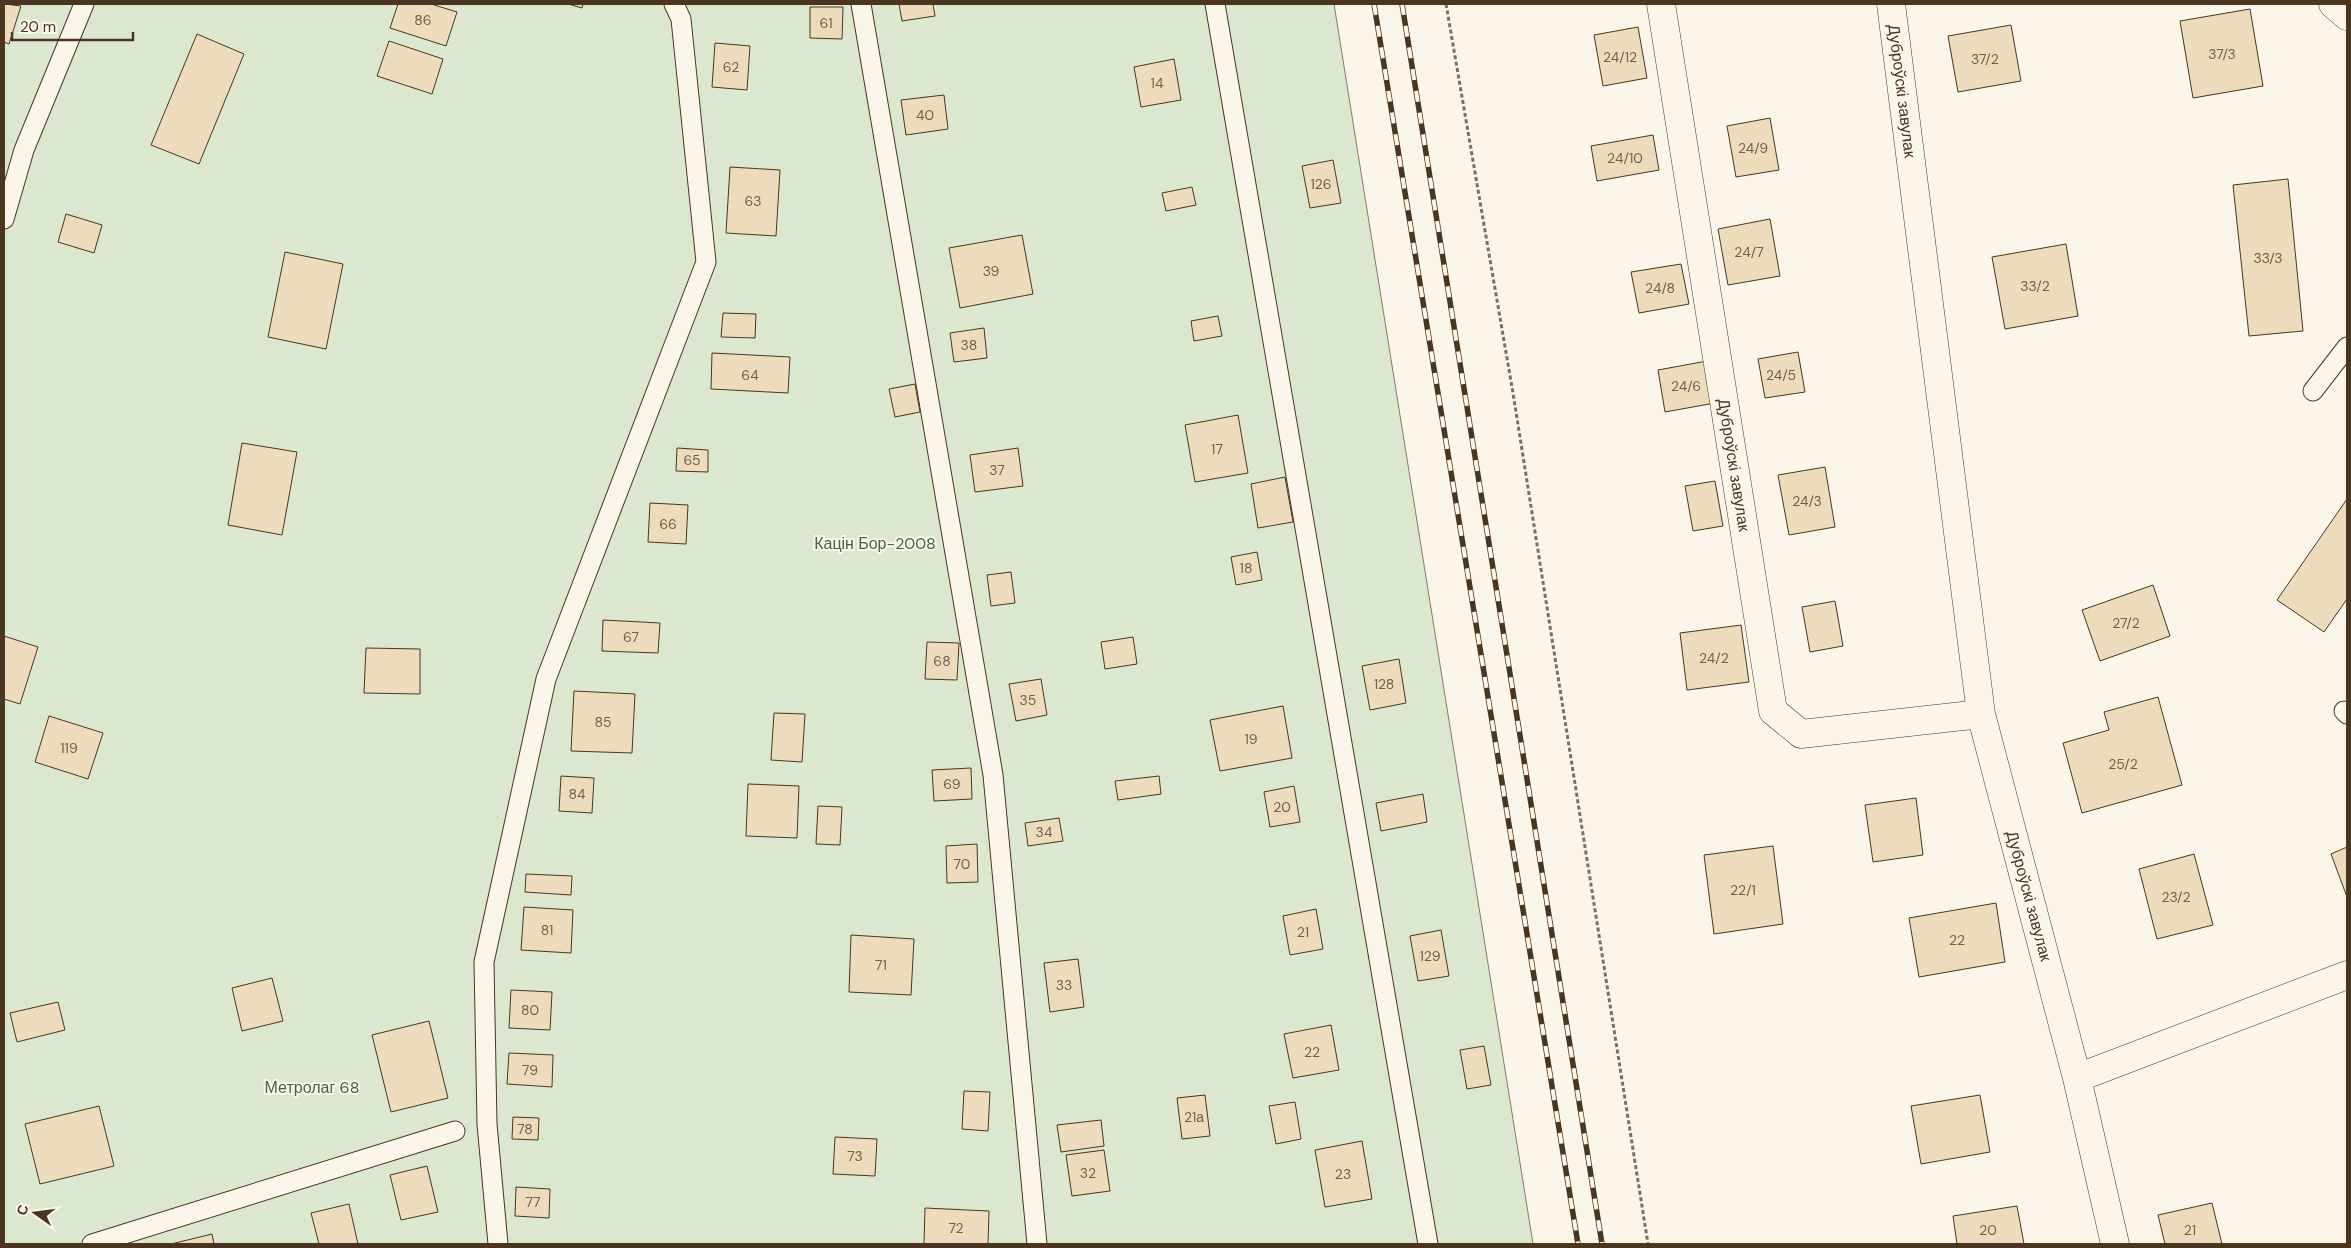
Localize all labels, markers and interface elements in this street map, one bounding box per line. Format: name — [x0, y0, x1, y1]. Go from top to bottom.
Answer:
scale bar — [12, 10, 134, 42]
house number: 86 — [414, 11, 432, 29]
house number: 61 — [819, 14, 833, 32]
text: 20 m — [20, 17, 56, 37]
street label: Дуброўскі завулак — [1883, 23, 1921, 160]
house number: 37/3 — [2208, 45, 2236, 63]
house number: 24/12 — [1603, 48, 1637, 66]
house number: 37/2 — [1971, 50, 1999, 68]
house number: 62 — [723, 58, 739, 76]
house number: 14 — [1151, 74, 1164, 92]
house number: 40 — [916, 106, 934, 124]
house number: 24/9 — [1738, 139, 1768, 157]
house number: 24/10 — [1607, 149, 1643, 167]
house number: 126 — [1310, 175, 1332, 193]
house number: 63 — [744, 192, 762, 210]
house number: 24/7 — [1734, 243, 1764, 261]
house number: 33/3 — [2253, 249, 2283, 267]
house number: 39 — [983, 262, 1000, 280]
house number: 33/2 — [2020, 277, 2050, 295]
house number: 24/8 — [1645, 279, 1675, 297]
house number: 38 — [961, 336, 977, 354]
house number: 64 — [741, 366, 759, 384]
house number: 24/5 — [1766, 366, 1796, 384]
house number: 24/6 — [1671, 377, 1701, 395]
street label: Дуброўскі завулак — [1713, 397, 1755, 534]
house number: 17 — [1211, 440, 1223, 458]
house number: 65 — [683, 451, 701, 469]
house number: 37 — [989, 461, 1005, 479]
house number: 24/3 — [1792, 492, 1822, 510]
house number: 66 — [659, 515, 677, 533]
park label: Кацін Бор-2008 — [814, 533, 936, 554]
house number: 18 — [1240, 559, 1252, 577]
house number: 27/2 — [2112, 614, 2140, 632]
house number: 67 — [623, 628, 639, 646]
house number: 24/2 — [1699, 649, 1729, 667]
house number: 68 — [933, 652, 951, 670]
house number: 128 — [1374, 675, 1394, 693]
house number: 35 — [1020, 691, 1036, 709]
house number: 85 — [594, 713, 612, 731]
house number: 19 — [1244, 730, 1258, 748]
house number: 119 — [60, 739, 78, 757]
house number: 25/2 — [2108, 755, 2138, 773]
house number: 69 — [943, 775, 961, 793]
house number: 84 — [568, 785, 586, 803]
house number: 20 — [1273, 798, 1291, 816]
house number: 34 — [1036, 823, 1053, 841]
street label: Дуброўскі завулак — [2001, 828, 2057, 965]
house number: 70 — [954, 855, 970, 873]
house number: 22/1 — [1730, 881, 1756, 899]
house number: 23/2 — [2161, 888, 2191, 906]
house number: 81 — [541, 921, 553, 939]
house number: 21 — [1297, 923, 1309, 941]
house number: 22 — [1949, 931, 1965, 949]
house number: 129 — [1419, 947, 1441, 965]
house number: 71 — [875, 956, 887, 974]
house number: 33 — [1056, 976, 1072, 994]
house number: 80 — [521, 1001, 539, 1019]
house number: 22 — [1304, 1043, 1320, 1061]
house number: 79 — [522, 1061, 538, 1079]
park label: Метролаг 68 — [265, 1077, 359, 1098]
house number: 21а — [1184, 1108, 1204, 1126]
house number: 78 — [517, 1120, 533, 1138]
house number: 73 — [847, 1147, 863, 1165]
house number: 32 — [1080, 1164, 1096, 1182]
house number: 23 — [1335, 1165, 1351, 1183]
north arrow — [10, 1188, 60, 1238]
house number: 77 — [526, 1193, 540, 1211]
text: С — [12, 1203, 32, 1217]
house number: 72 — [948, 1219, 964, 1237]
house number: 20 — [1979, 1221, 1997, 1239]
house number: 21 — [2184, 1221, 2196, 1239]

